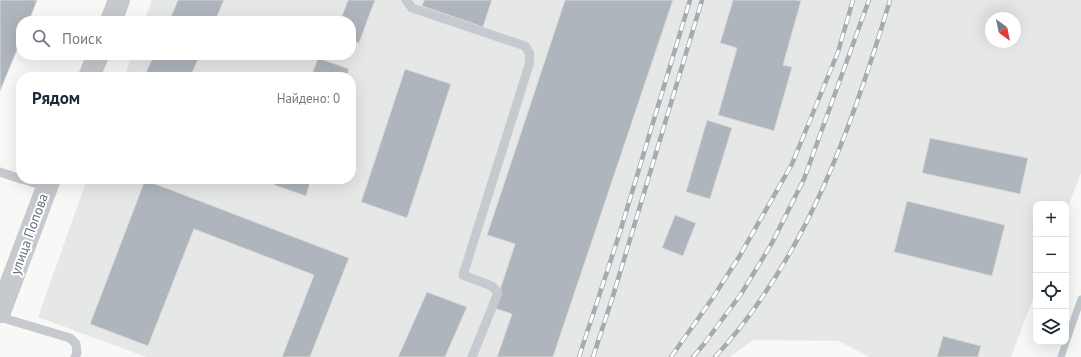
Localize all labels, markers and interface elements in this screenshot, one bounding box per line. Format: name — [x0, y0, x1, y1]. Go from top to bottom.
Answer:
north arrow — [985, 12, 1021, 48]
search box — [16, 16, 356, 60]
icon: search — [30, 27, 52, 49]
text: Поиск — [62, 29, 102, 48]
text: Рядом — [32, 87, 80, 109]
text: Найдено: 0 — [277, 90, 340, 107]
street label: улица Попова — [6, 191, 52, 277]
map controls — [1033, 201, 1069, 345]
button: + — [1033, 201, 1069, 237]
button: − — [1033, 237, 1069, 273]
button: locate — [1033, 273, 1069, 309]
button: layers — [1033, 309, 1069, 345]

